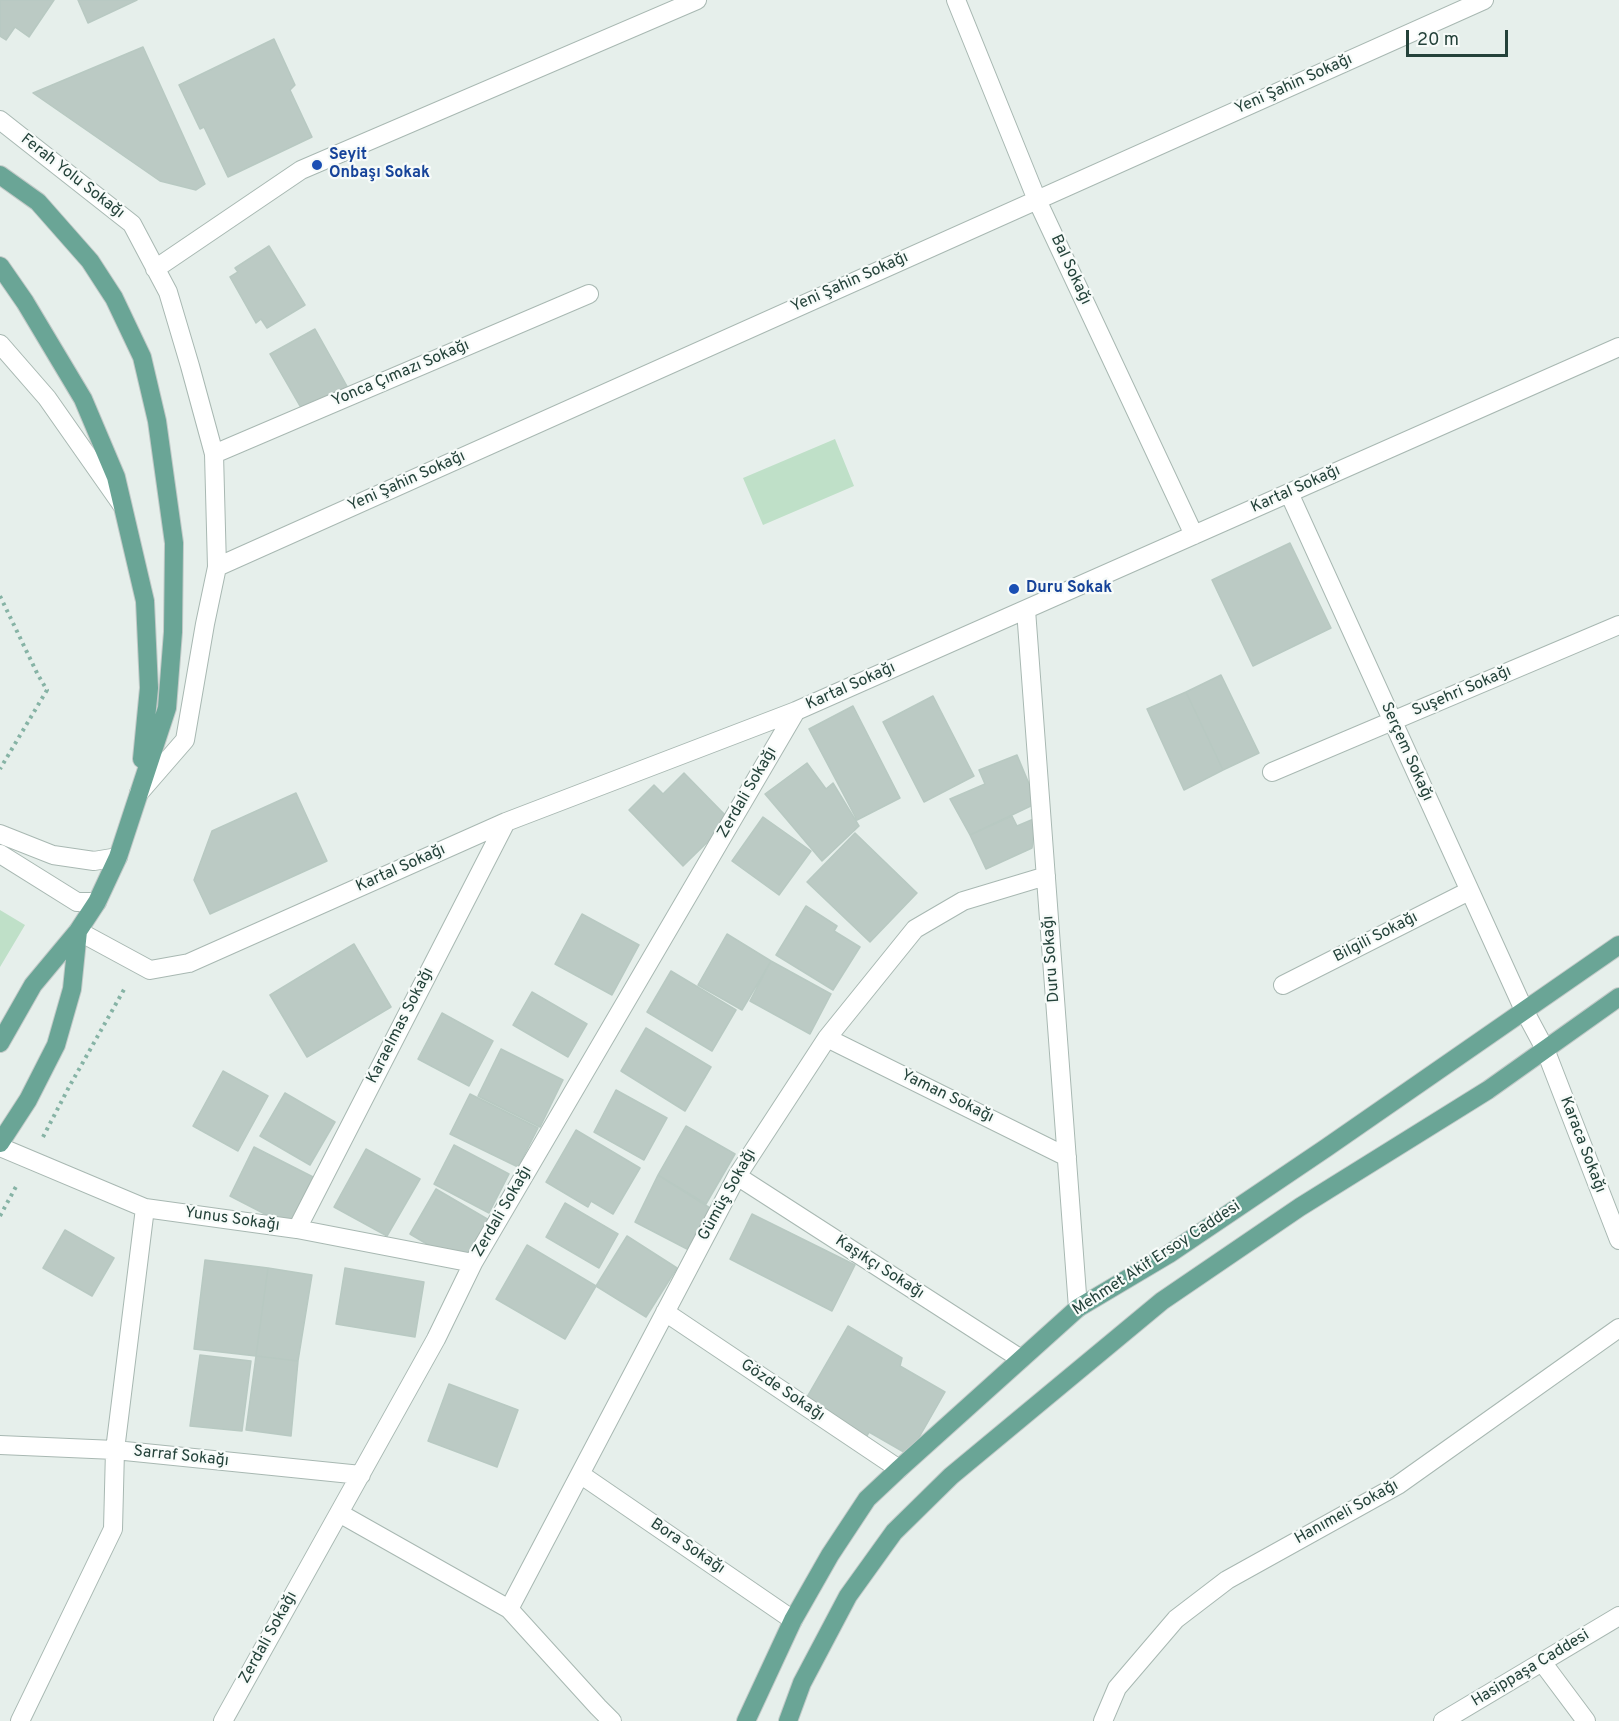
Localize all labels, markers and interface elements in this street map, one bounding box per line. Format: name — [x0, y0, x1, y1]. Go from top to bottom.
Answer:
scale bar — [1409, 18, 1511, 56]
text: 20 m — [1417, 29, 1459, 52]
street label: Yeni Şahin Sokağı — [1232, 51, 1356, 119]
street label: Ferah Yolu Sokağı — [16, 131, 128, 223]
place label: Seyit Onbaşı Sokak — [329, 146, 430, 184]
marker: Seyit Onbaşı Sokak — [310, 158, 324, 172]
street label: Bal Sokağı — [1045, 232, 1095, 308]
street label: Yeni Şahin Sokağı — [788, 249, 912, 317]
street label: Yonca Çımazı Sokağı — [329, 336, 473, 412]
street label: Yeni Şahin Sokağı — [345, 448, 469, 516]
street label: Kartal Sokağı — [1248, 462, 1344, 518]
place label: Duru Sokak — [1026, 579, 1112, 599]
marker: Duru Sokak — [1007, 582, 1021, 596]
street label: Kartal Sokağı — [803, 659, 899, 715]
street label: Suşehri Sokağı — [1410, 662, 1514, 722]
street label: Serçem Sokağı — [1376, 700, 1436, 804]
street label: Zerdali Sokağı — [714, 744, 782, 842]
street label: Kartal Sokağı — [353, 841, 449, 897]
street label: Bilgili Sokağı — [1331, 909, 1421, 967]
street label: Duru Sokağı — [1039, 915, 1065, 1003]
street label: Karaelmas Sokağı — [363, 965, 439, 1087]
street label: Yaman Sokağı — [897, 1066, 997, 1128]
street label: Karaca Sokağı — [1555, 1094, 1609, 1196]
street label: Gümüş Sokağı — [695, 1146, 761, 1244]
street label: Zerdali Sokağı — [469, 1163, 537, 1261]
street label: Mehmet Akif Ersoy Caddesi — [1069, 1198, 1245, 1320]
street label: Yunus Sokağı — [183, 1204, 281, 1236]
street label: Kaşıkçı Sokağı — [831, 1232, 927, 1304]
street label: Gözde Sokağı — [736, 1356, 828, 1426]
street label: Sarraf Sokağı — [132, 1442, 230, 1472]
street label: Hanımeli Sokağı — [1292, 1477, 1402, 1549]
street label: Bora Sokağı — [646, 1515, 728, 1579]
street label: Zerdali Sokağı — [236, 1589, 302, 1687]
street label: Hasippaşa Caddesi — [1469, 1626, 1593, 1712]

